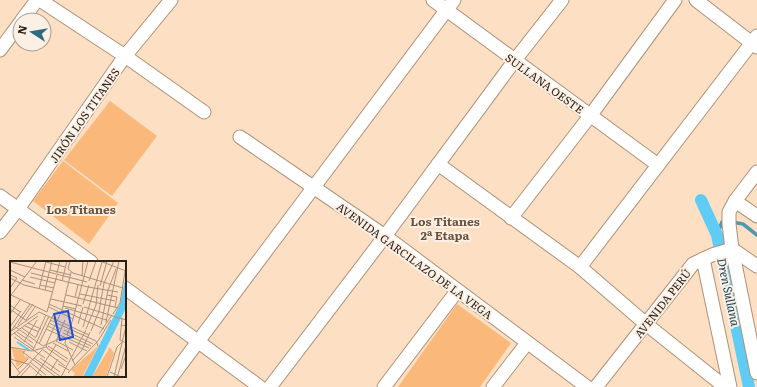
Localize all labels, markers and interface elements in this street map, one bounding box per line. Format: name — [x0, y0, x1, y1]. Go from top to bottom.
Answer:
north arrow — [12, 12, 52, 52]
text: N — [12, 24, 30, 36]
street label: SULLANA OESTE — [503, 49, 587, 117]
street label: JIRÓN LOS TITANES — [45, 64, 123, 166]
street label: AVENIDA GARCILAZO DE LA VEGA — [334, 198, 496, 322]
district label: Los Titanes — [46, 200, 116, 218]
district label: Los Titanes 2ª Etapa — [410, 212, 480, 244]
water label: Dren Sullana — [713, 256, 745, 328]
inset map — [10, 261, 126, 377]
street label: AVENIDA PERÚ — [630, 265, 694, 341]

